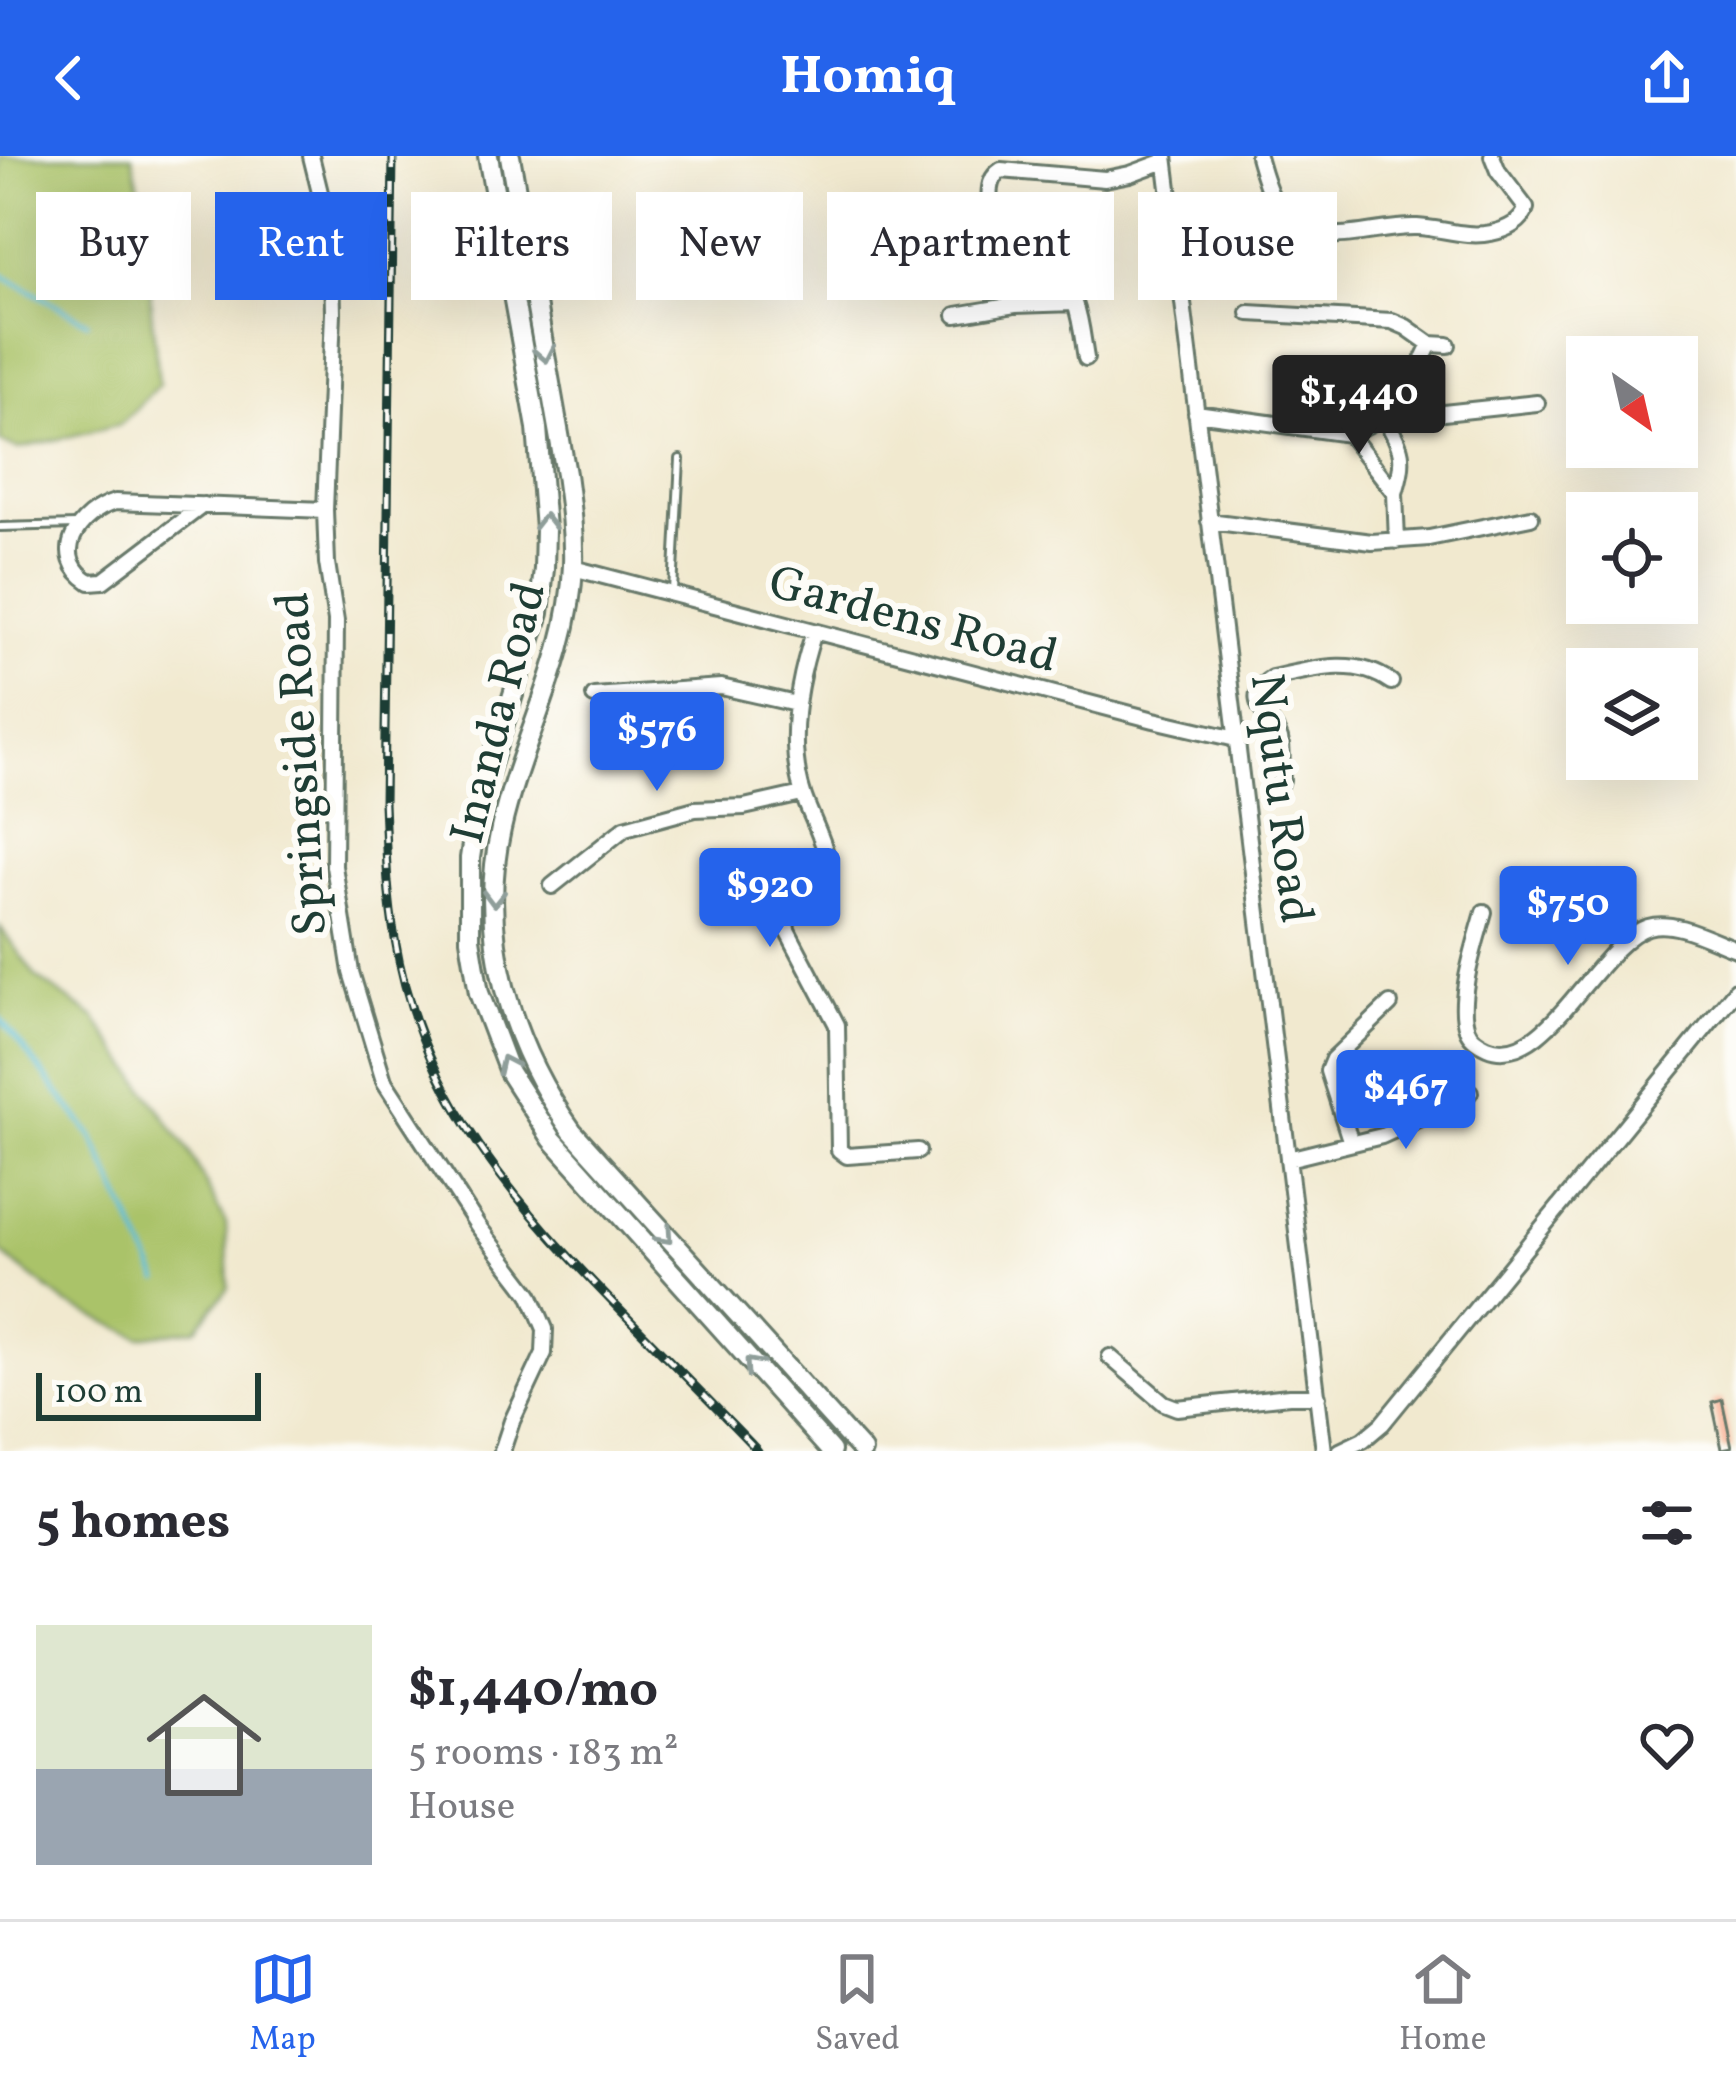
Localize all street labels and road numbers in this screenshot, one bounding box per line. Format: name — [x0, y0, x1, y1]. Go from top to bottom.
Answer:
street label: Gardens Road — [761, 551, 1065, 692]
street label: Inanda Road — [436, 575, 565, 851]
street label: Springside Road — [261, 590, 346, 938]
street label: Nqutu Road — [1231, 670, 1328, 927]

